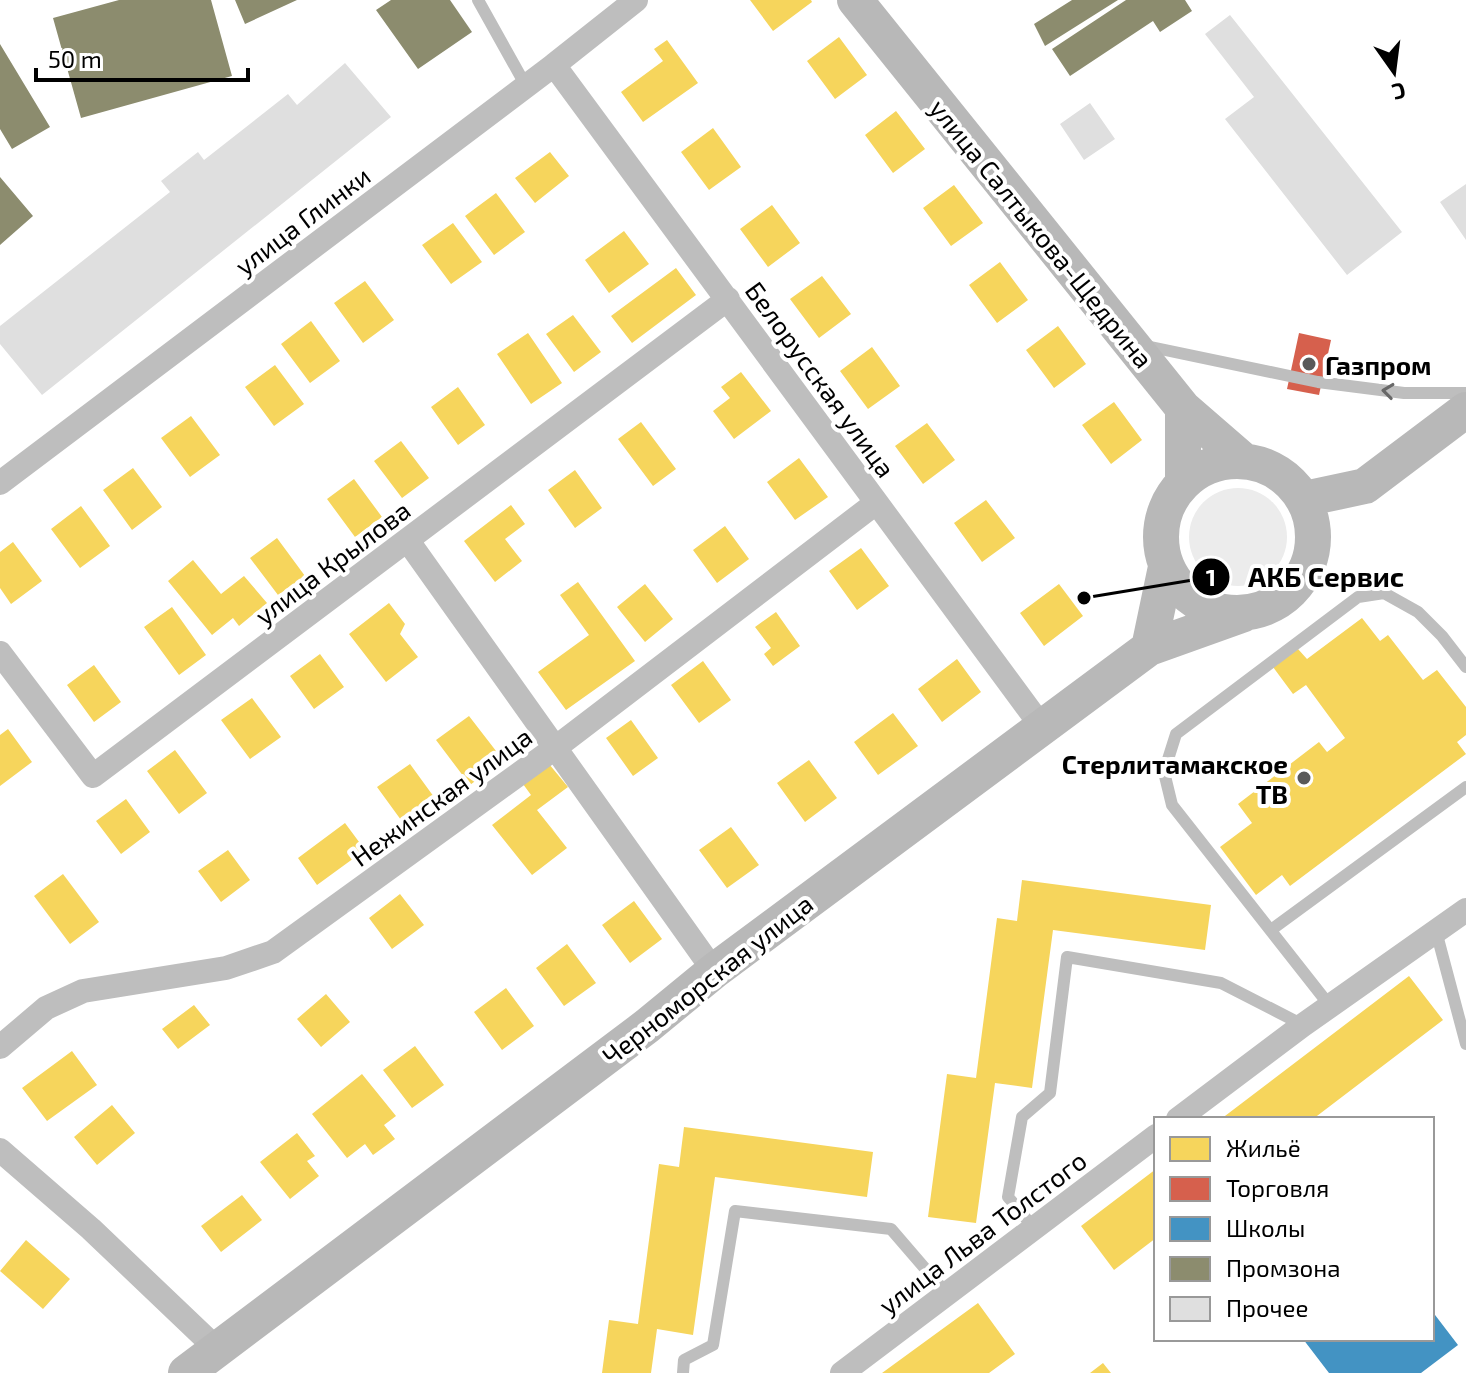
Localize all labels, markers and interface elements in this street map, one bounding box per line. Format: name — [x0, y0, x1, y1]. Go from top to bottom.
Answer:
scale bar — [36, 32, 248, 82]
north arrow — [1354, 32, 1434, 112]
text: 50 m — [48, 44, 102, 73]
text: С — [1390, 78, 1409, 107]
street label: улица Салтыкова-Щедрина — [923, 92, 1160, 374]
street label: улица Глинки — [228, 159, 376, 282]
street label: Белорусская улица — [739, 275, 902, 483]
place label: Газпром — [1325, 349, 1431, 380]
marker: Газпром — [1300, 355, 1318, 373]
one-way arrow — [1381, 382, 1394, 399]
street label: улица Крылова — [248, 494, 416, 631]
callout: АКБ Сервис — [1191, 551, 1420, 603]
text: АКБ Сервис — [1248, 559, 1404, 593]
text: 1 — [1206, 562, 1216, 591]
street label: Нежинская улица — [345, 720, 538, 873]
place label: Стерлитамакское ТВ — [1062, 748, 1288, 809]
marker: Стерлитамакское ТВ — [1295, 769, 1313, 787]
street label: Черноморская улица — [596, 887, 819, 1072]
legend — [1154, 1117, 1434, 1341]
text: Жильё — [1226, 1133, 1301, 1162]
street label: улица Льва Толстого — [872, 1144, 1092, 1321]
text: Торговля — [1226, 1173, 1329, 1202]
text: Школы — [1226, 1213, 1305, 1242]
text: Промзона — [1226, 1253, 1341, 1282]
text: Прочее — [1226, 1293, 1308, 1322]

